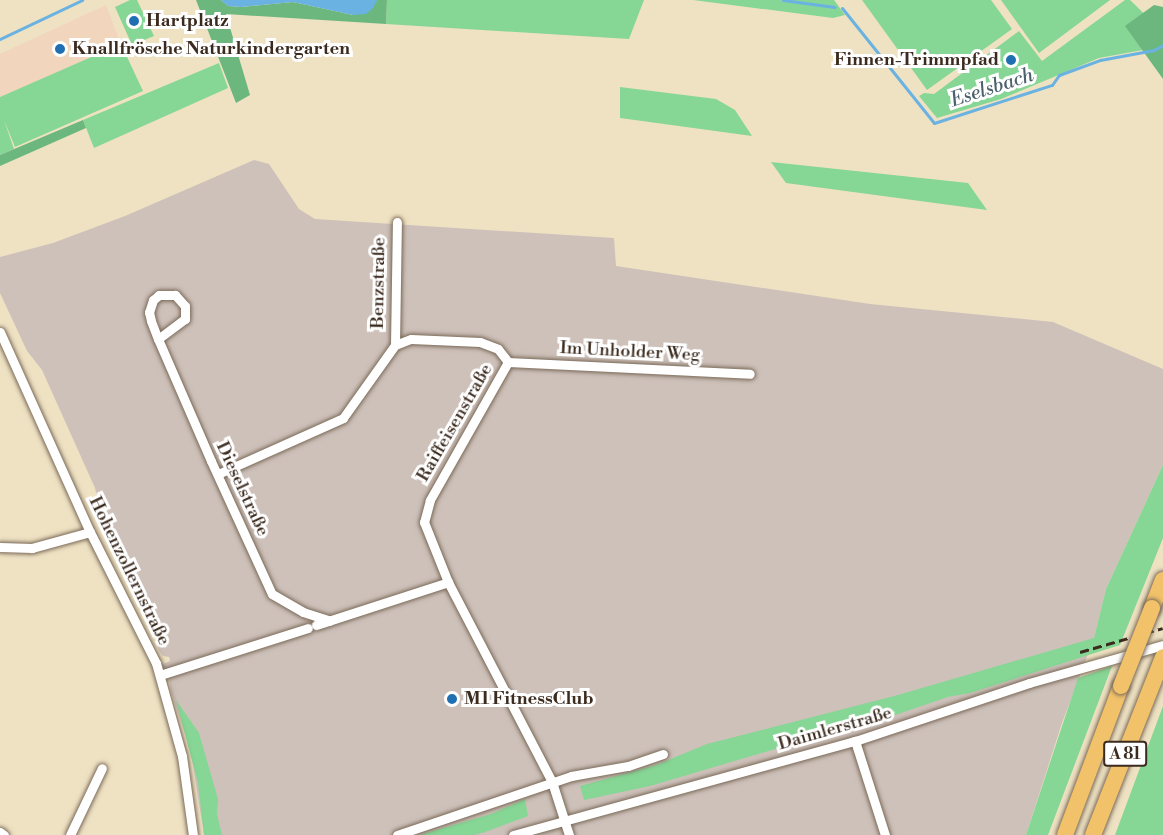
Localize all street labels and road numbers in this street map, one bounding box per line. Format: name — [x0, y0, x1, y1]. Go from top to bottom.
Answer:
street label: Benzstraße — [367, 237, 391, 329]
street label: Im Unholder Weg — [559, 338, 701, 366]
street label: Raiffeisenstraße — [413, 360, 497, 486]
street label: Dieselstraße — [211, 438, 273, 540]
street label: Hohenzollernstraße — [84, 493, 174, 649]
street label: Daimlerstraße — [776, 702, 894, 756]
road number: A 81 — [1102, 741, 1148, 767]

